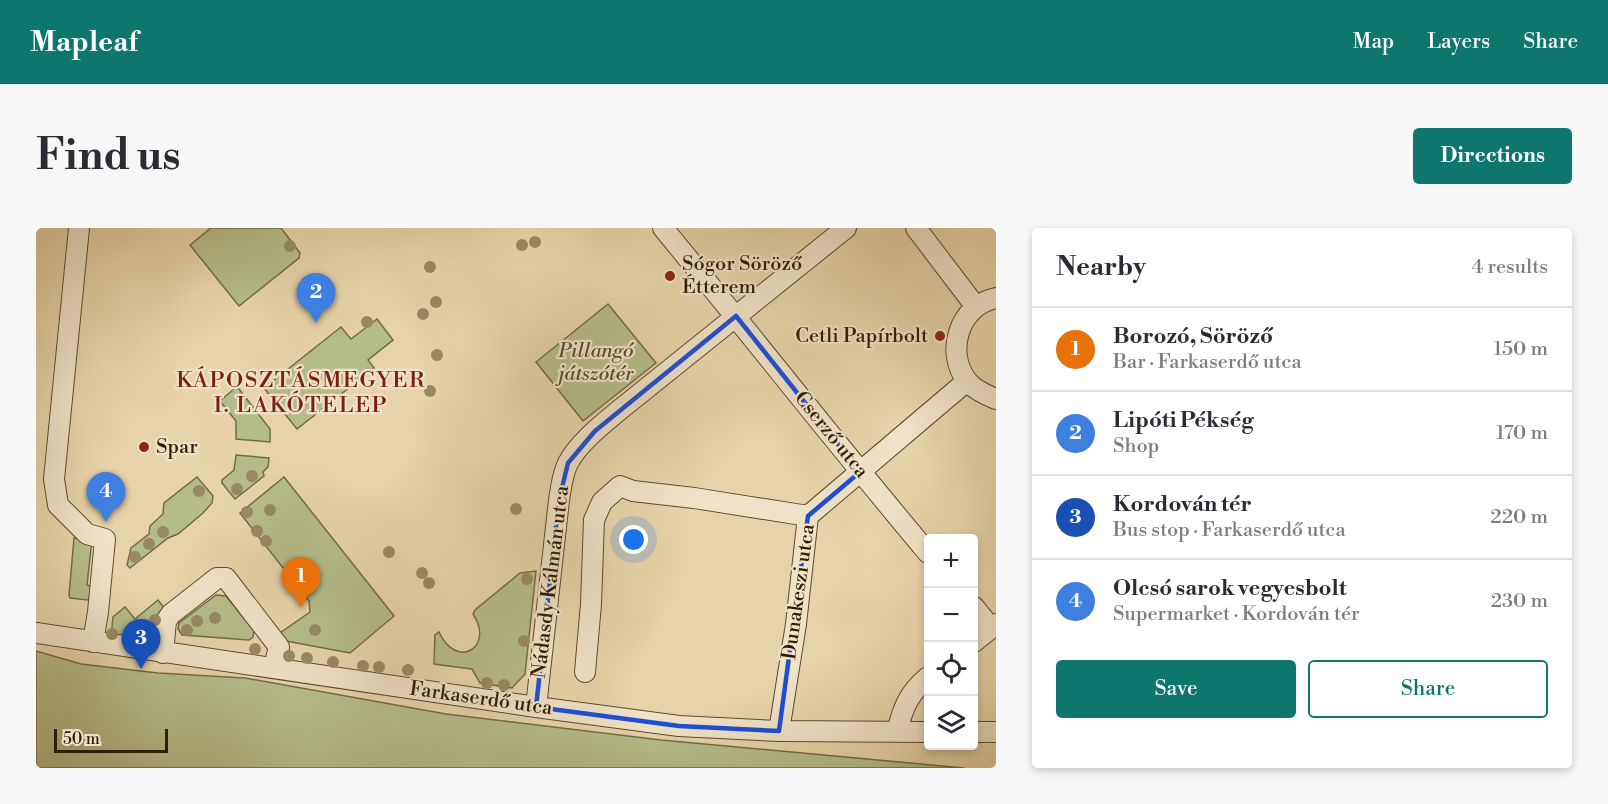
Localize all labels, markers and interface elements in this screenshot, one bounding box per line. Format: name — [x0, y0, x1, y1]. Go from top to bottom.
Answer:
text: Mapleaf — [30, 25, 138, 60]
text: Map — [1353, 29, 1394, 55]
text: Layers — [1427, 29, 1490, 55]
text: Share — [1523, 29, 1578, 55]
button: Directions — [1413, 128, 1572, 184]
text: Find us — [36, 130, 180, 183]
text: Nearby — [1056, 251, 1146, 283]
place label: Sógor Söröző Étterem — [682, 252, 802, 300]
text: 4 results — [1471, 255, 1548, 280]
marker: Sógor Söröző Étterem — [663, 269, 677, 283]
pin: 2 — [296, 274, 336, 323]
text: Borozó, Söröző — [1113, 323, 1273, 350]
place label: Cetli Papírbolt — [795, 324, 928, 349]
marker: Cetli Papírbolt — [933, 329, 947, 343]
text: 1 — [1071, 337, 1080, 362]
text: 150 m — [1493, 337, 1548, 362]
park label: Pillangó játszótér — [555, 339, 635, 387]
text: Bar · Farkaserdő utca — [1113, 350, 1302, 375]
district label: KÁPOSZTÁSMEGYER I. LAKÓTELEP — [176, 366, 426, 419]
street label: Cserző utca — [788, 386, 874, 484]
text: Lipóti Pékség — [1113, 407, 1254, 434]
text: 2 — [1069, 421, 1082, 446]
text: 170 m — [1496, 421, 1548, 446]
text: Shop — [1113, 434, 1159, 459]
place label: Spar — [156, 435, 198, 460]
marker: Spar — [137, 440, 151, 454]
pin: 4 — [86, 472, 126, 522]
street label: Nádasdy Kálmán utca — [527, 483, 575, 680]
text: Kordován tér — [1113, 491, 1252, 518]
text: 3 — [1069, 505, 1082, 530]
text: 220 m — [1490, 505, 1548, 530]
text: Bus stop · Farkaserdő utca — [1113, 518, 1346, 543]
street label: Dunakeszi utca — [777, 522, 821, 662]
your location — [619, 525, 648, 554]
map controls — [924, 534, 978, 750]
button: + — [924, 534, 978, 588]
pin: 1 — [282, 558, 320, 607]
text: Olcsó sarok vegyesbolt — [1113, 575, 1347, 602]
button: − — [924, 588, 978, 642]
text: 4 — [1069, 589, 1082, 614]
text: 230 m — [1491, 589, 1548, 614]
text: Supermarket · Kordován tér — [1113, 602, 1360, 627]
pin: 3 — [122, 620, 160, 669]
button: locate — [924, 642, 978, 696]
button: Save — [1056, 660, 1296, 718]
button: Share — [1308, 660, 1548, 718]
street label: Farkaserdő utca — [408, 677, 555, 722]
button: layers — [924, 696, 978, 750]
scale bar — [54, 726, 168, 754]
text: 50 m — [63, 729, 100, 749]

